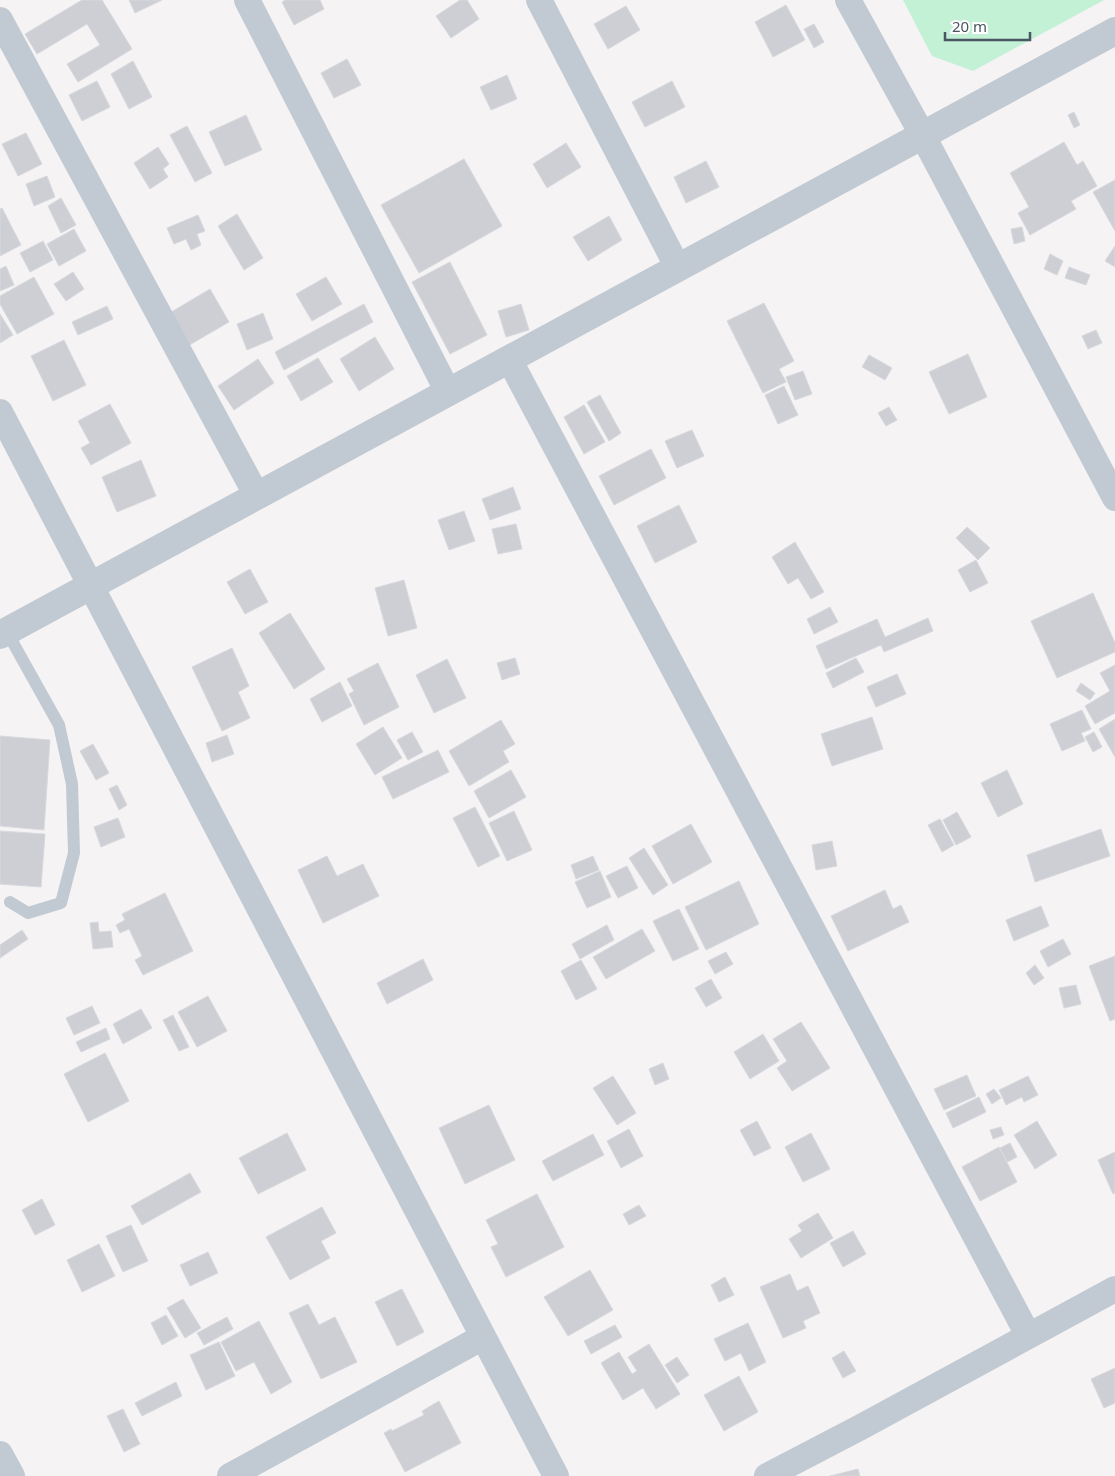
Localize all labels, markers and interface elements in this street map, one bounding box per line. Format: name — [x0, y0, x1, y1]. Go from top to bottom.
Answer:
scale bar — [945, 10, 1030, 42]
text: 20 m — [952, 16, 987, 36]

